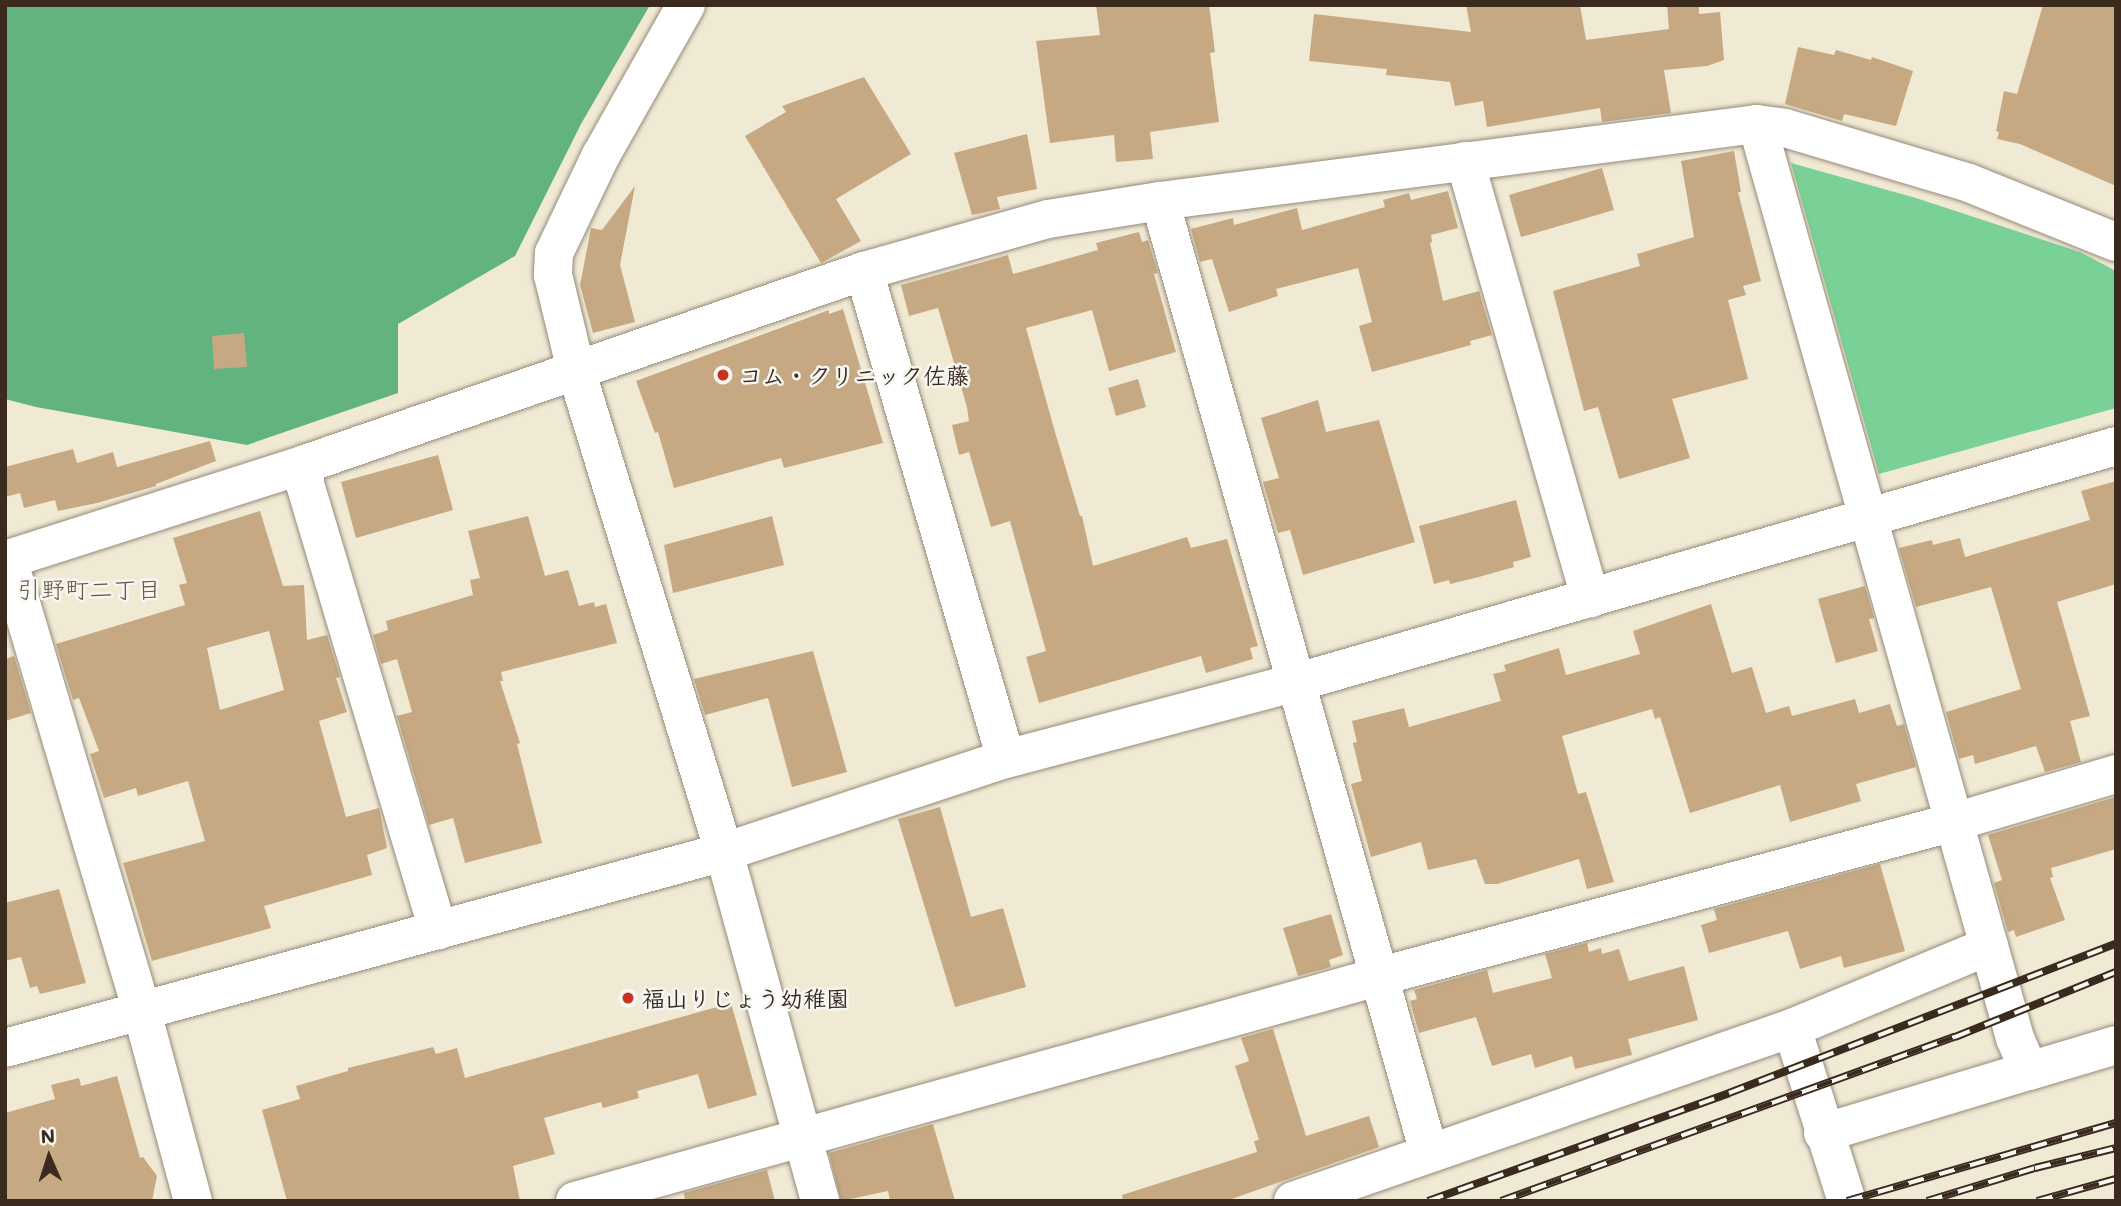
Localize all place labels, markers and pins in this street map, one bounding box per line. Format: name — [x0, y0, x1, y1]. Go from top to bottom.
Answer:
place label: コム・クリニック佐藤 — [739, 361, 969, 389]
marker: コム・クリニック佐藤 — [713, 365, 733, 385]
place label: 福山りじょう幼稚園 — [642, 984, 849, 1012]
marker: 福山りじょう幼稚園 — [620, 990, 636, 1006]

